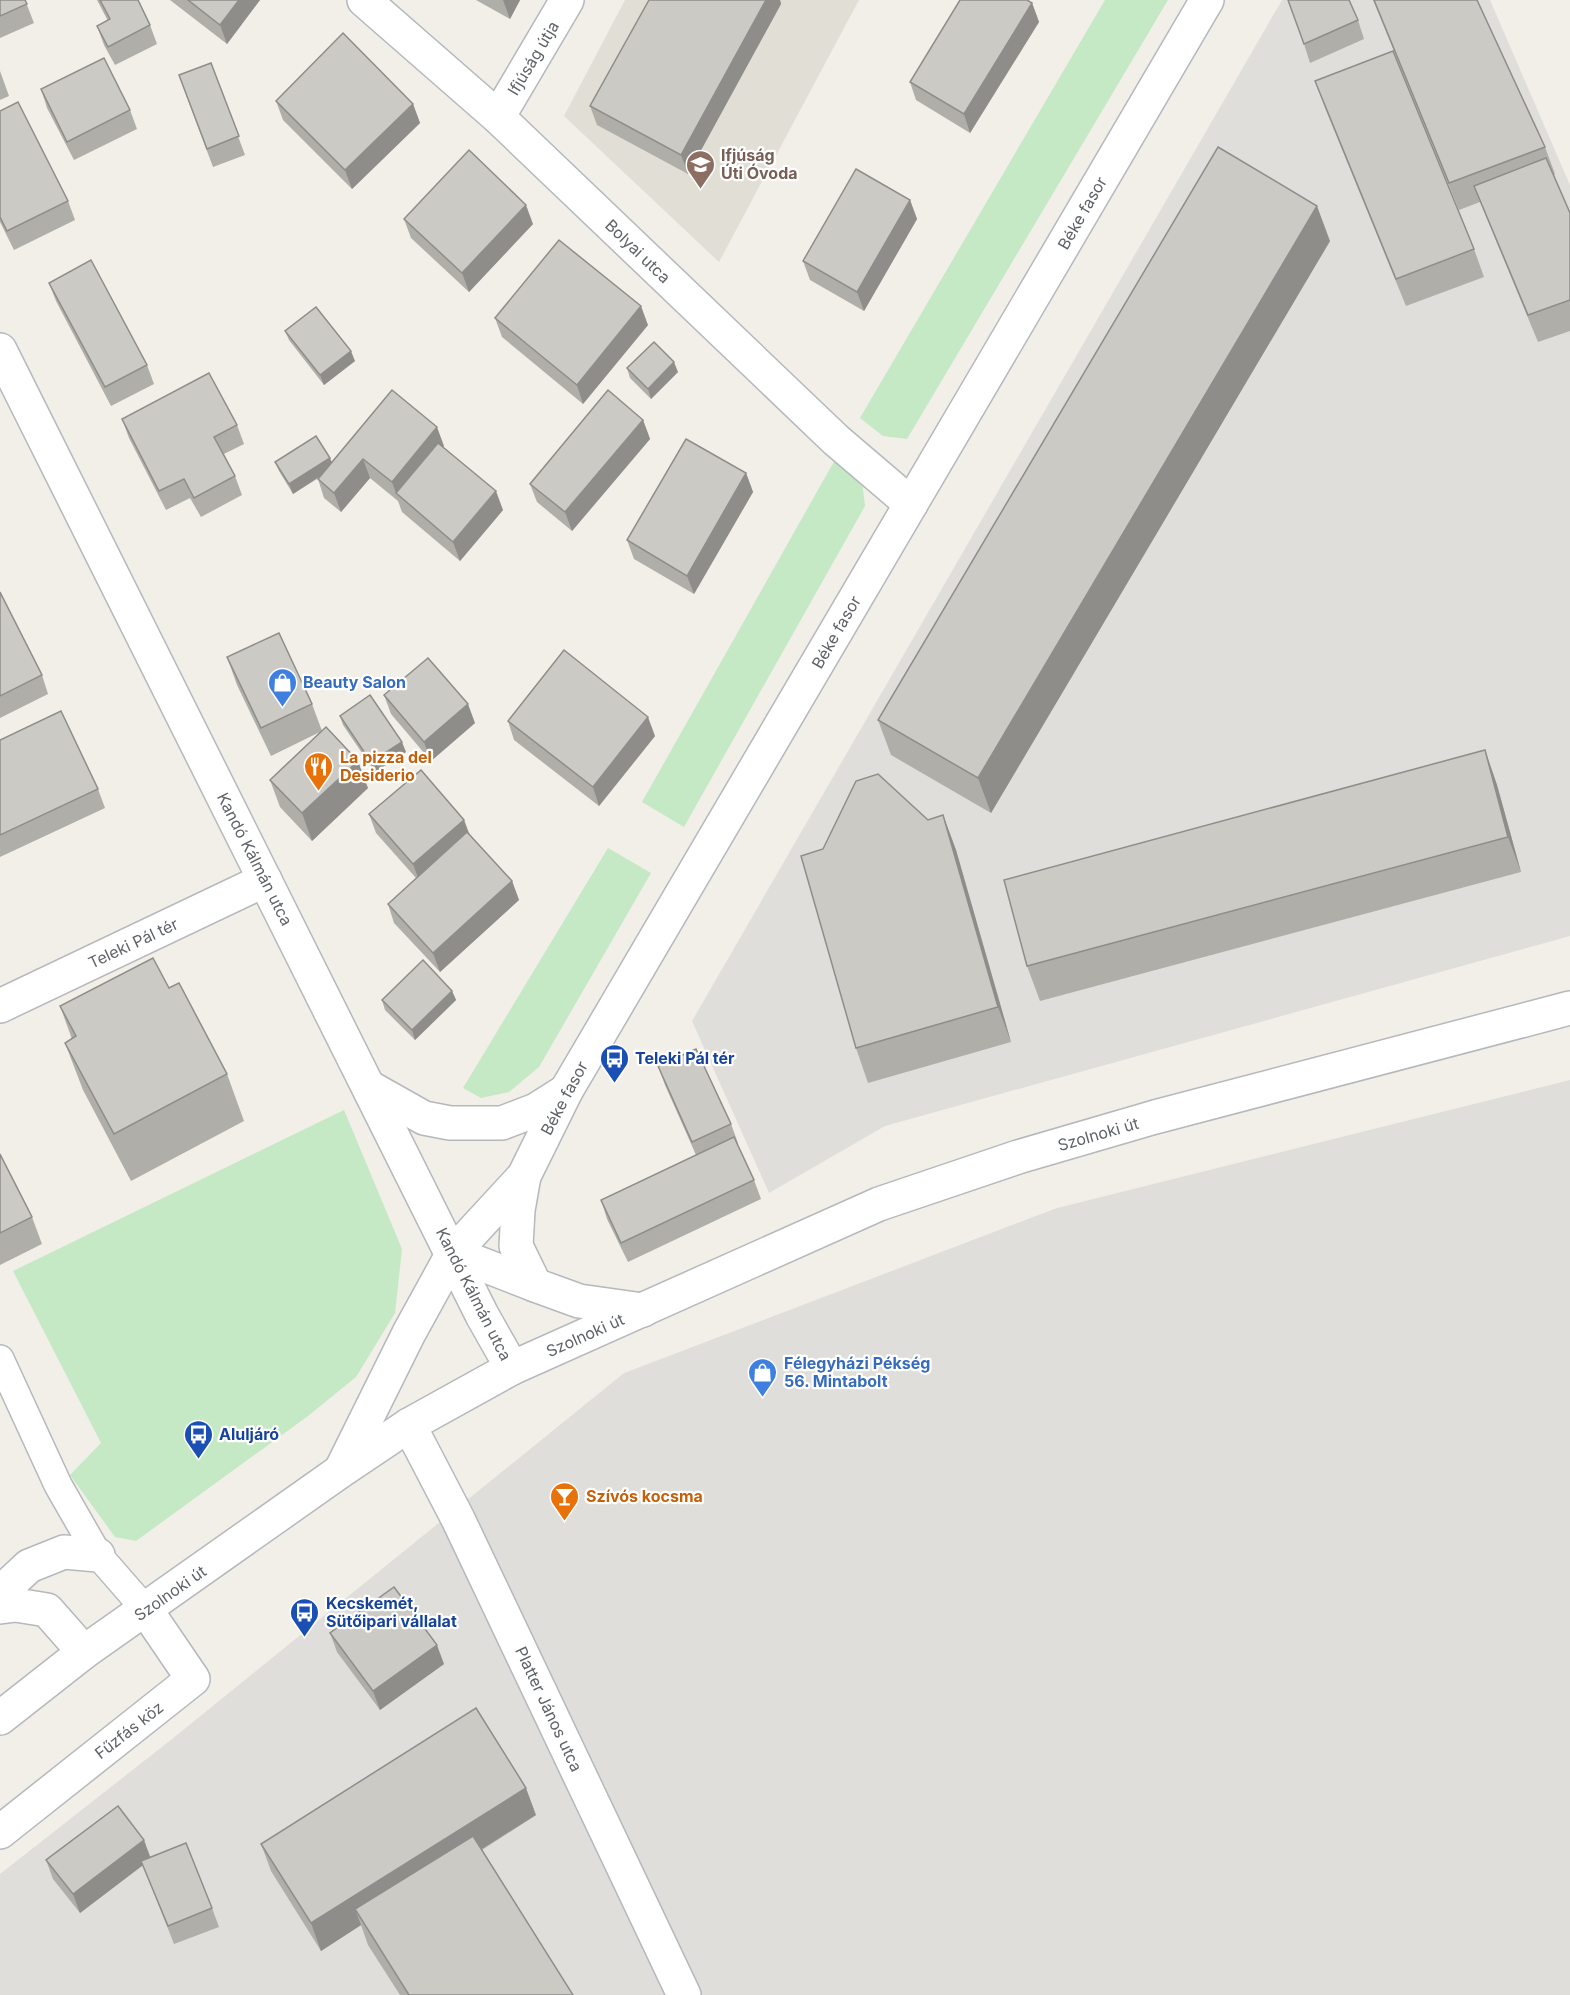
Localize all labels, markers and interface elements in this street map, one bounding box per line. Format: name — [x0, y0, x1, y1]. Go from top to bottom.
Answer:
street label: Ifjúság útja — [503, 17, 563, 99]
place label: Ifjúság Úti Óvoda — [721, 145, 798, 183]
school or university icon: Ifjúság Úti Óvoda — [684, 148, 716, 190]
street label: Béke fasor — [1053, 173, 1111, 253]
street label: Bolyai utca — [601, 215, 675, 287]
street label: Béke fasor — [807, 592, 865, 672]
shop icon: Beauty Salon — [266, 666, 298, 708]
place label: Beauty Salon — [303, 672, 406, 692]
place label: La pizza del Desiderio — [340, 747, 432, 785]
restaurant icon: La pizza del Desiderio — [303, 750, 335, 792]
street label: Kandó Kálmán utca — [213, 789, 297, 929]
street label: Teleki Pál tér — [85, 913, 181, 973]
bus stop icon: Teleki Pál tér — [598, 1042, 630, 1084]
place label: Teleki Pál tér — [635, 1048, 735, 1068]
street label: Béke fasor — [536, 1058, 592, 1138]
street label: Szolnoki út — [1055, 1113, 1141, 1155]
street label: Kandó Kálmán utca — [432, 1224, 516, 1364]
street label: Szolnoki út — [543, 1309, 627, 1361]
place label: Félegyházi Pékség 56. Mintabolt — [784, 1353, 930, 1391]
shop icon: Félegyházi Pékség 56. Mintabolt — [747, 1356, 779, 1398]
bus stop icon: Aluljáró — [182, 1418, 214, 1460]
place label: Aluljáró — [219, 1424, 279, 1444]
bar icon: Szívós kocsma — [549, 1480, 581, 1522]
place label: Szívós kocsma — [586, 1486, 703, 1506]
street label: Szolnoki út — [130, 1561, 210, 1625]
place label: Kecskemét, Sütőipari vállalat — [326, 1593, 457, 1631]
bus stop icon: Kecskemét, Sütőipari vállalat — [289, 1596, 321, 1638]
street label: Platter János utca — [511, 1643, 587, 1775]
street label: Fűzfás köz — [91, 1697, 167, 1763]

